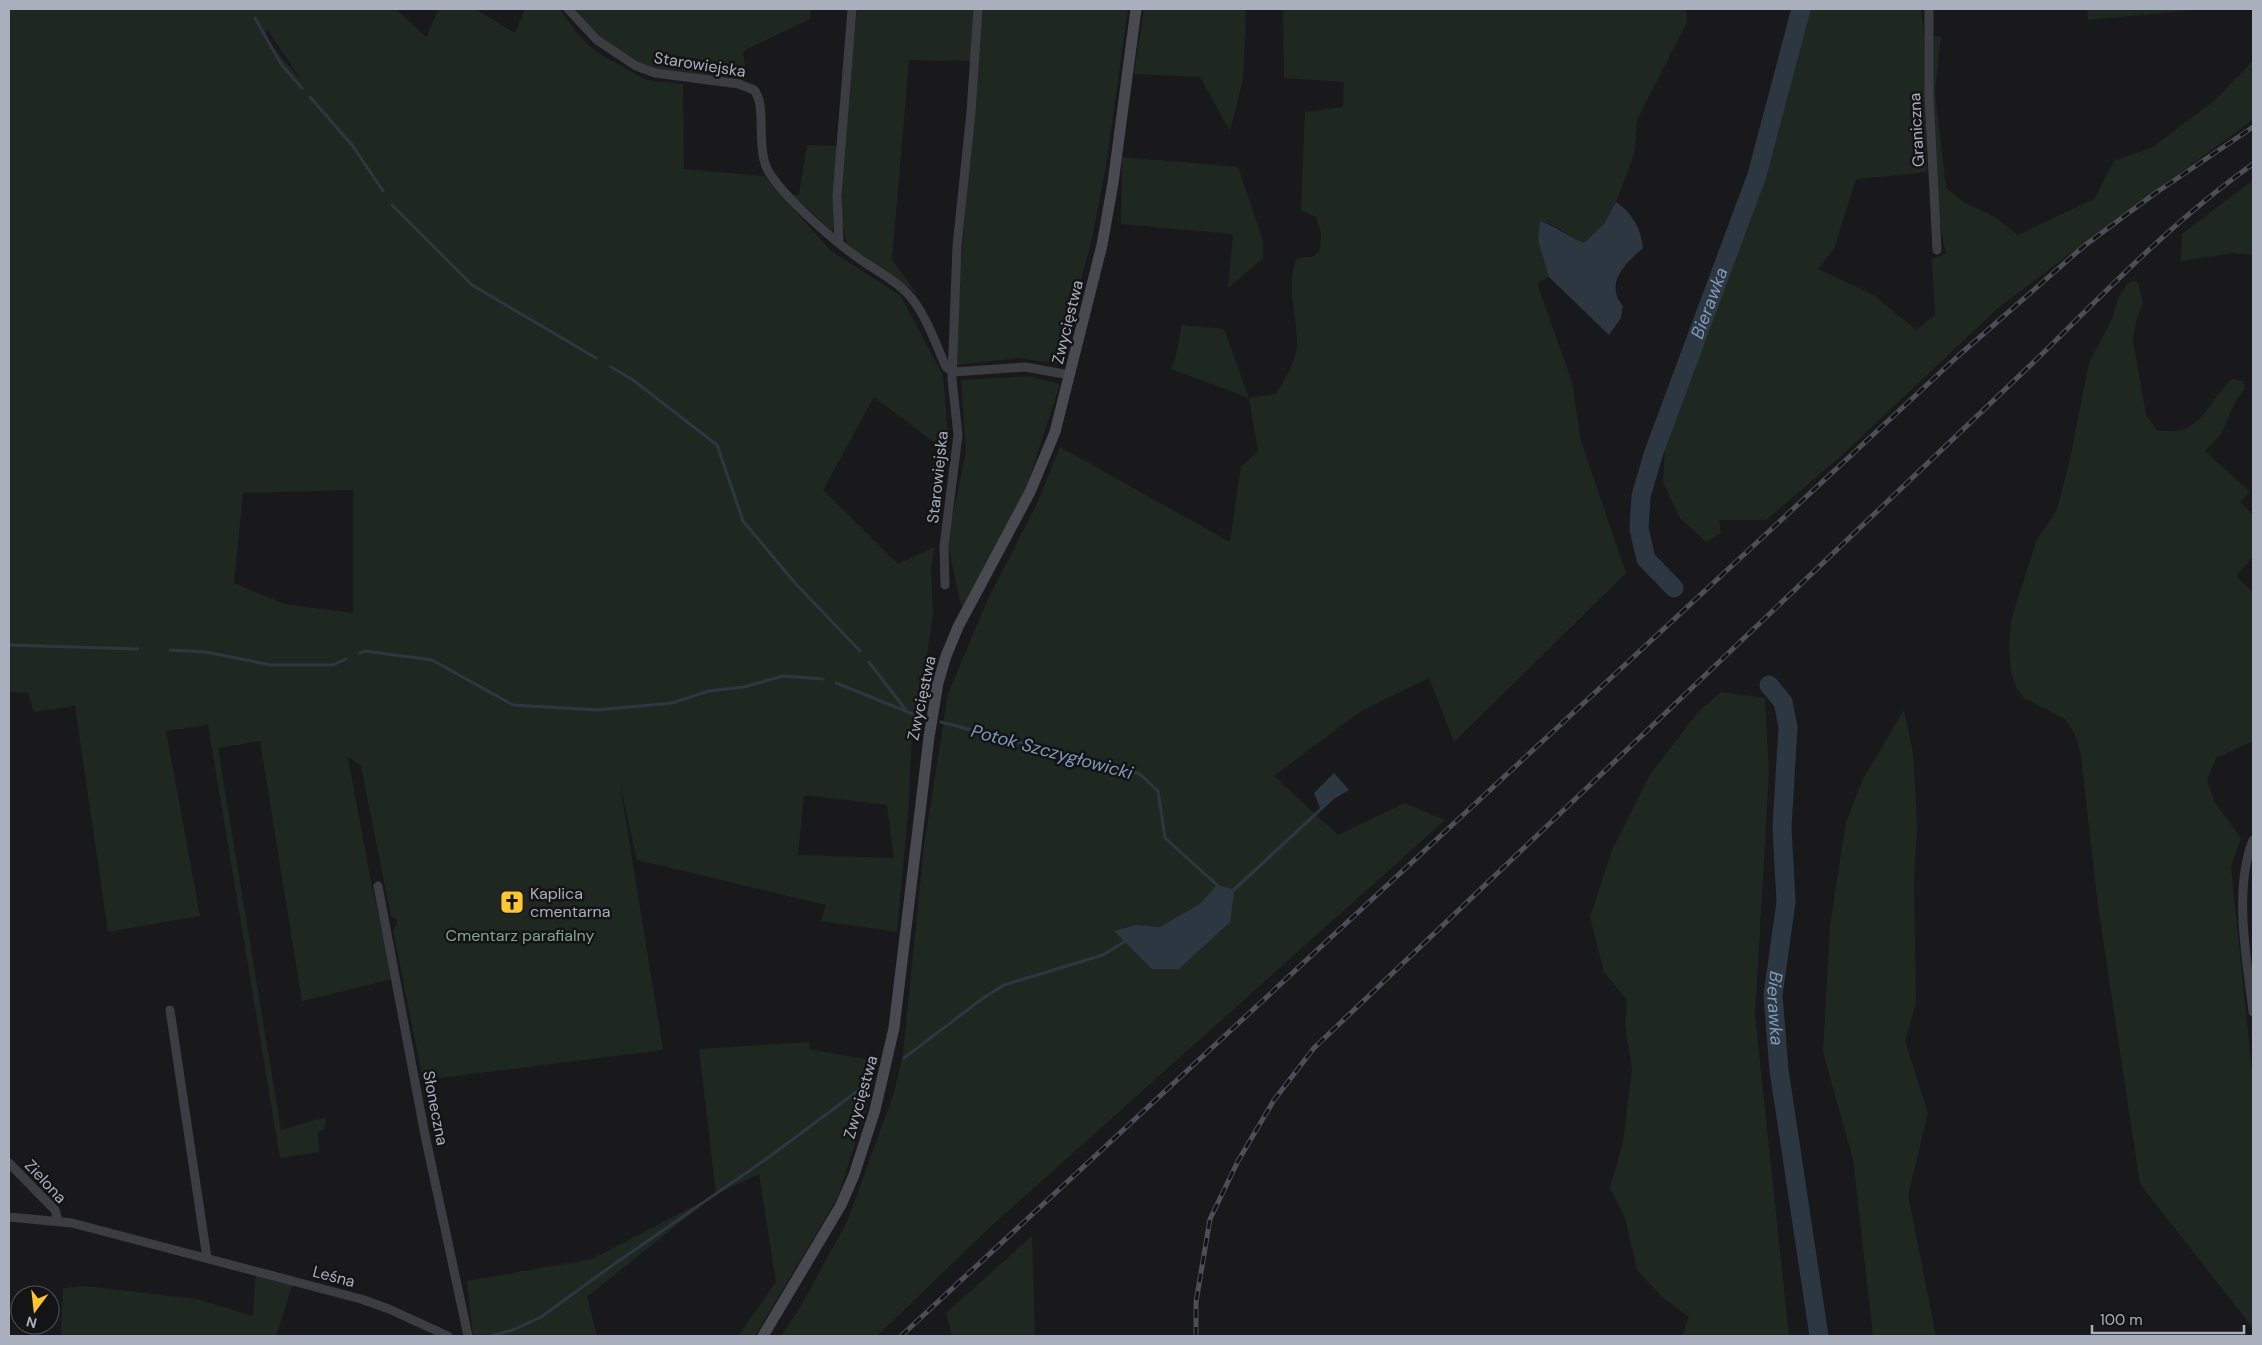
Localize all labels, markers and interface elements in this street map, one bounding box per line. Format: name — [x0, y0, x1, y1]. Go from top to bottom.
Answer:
street label: Starowiejska — [652, 47, 747, 82]
street label: Graniczna — [1904, 92, 1929, 168]
water label: Bierawka — [1685, 264, 1734, 342]
street label: Zwycięstwa — [1047, 278, 1088, 366]
street label: Starowiejska — [922, 430, 953, 524]
street label: Zwycięstwa — [902, 654, 941, 742]
water label: Potok Szczygłowicki — [969, 719, 1136, 785]
place label: Kaplica cmentarna — [530, 883, 610, 922]
church icon: Kaplica cmentarna — [499, 889, 525, 915]
park label: Cmentarz parafialny — [446, 925, 595, 946]
water label: Bierawka — [1761, 970, 1789, 1046]
street label: Zwycięstwa — [839, 1053, 882, 1141]
street label: Słoneczna — [418, 1069, 453, 1147]
street label: Zielona — [20, 1155, 71, 1208]
street label: Leśna — [310, 1261, 357, 1292]
north arrow — [10, 1285, 60, 1335]
scale bar — [2092, 1302, 2244, 1334]
text: 100 m — [2100, 1310, 2143, 1330]
text: N — [24, 1313, 39, 1333]

